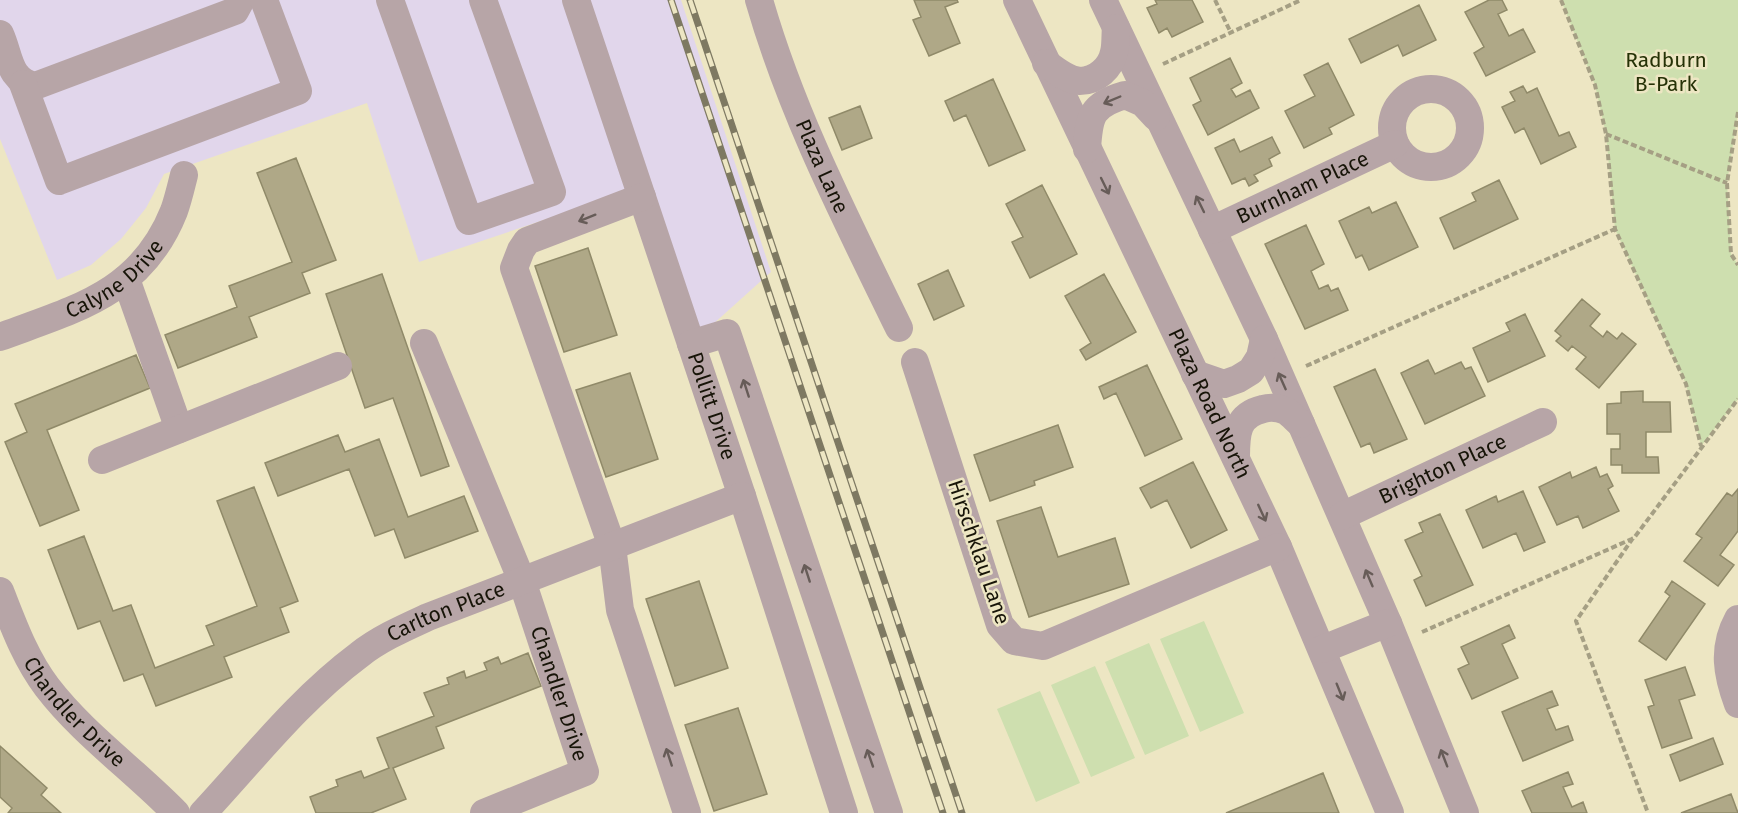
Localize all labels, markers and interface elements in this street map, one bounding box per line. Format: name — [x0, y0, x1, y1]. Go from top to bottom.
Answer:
park label: Radburn B-Park — [1625, 47, 1707, 97]
one-way arrow — [1104, 95, 1122, 106]
street label: Plaza Lane — [790, 115, 855, 218]
street label: Burnham Place — [1232, 145, 1373, 230]
one-way arrow — [1099, 176, 1111, 194]
one-way arrow — [1193, 195, 1205, 213]
one-way arrow — [578, 213, 597, 224]
street label: Calyne Drive — [62, 235, 169, 324]
street label: Plaza Road North — [1162, 324, 1257, 483]
street label: Pollitt Drive — [682, 349, 742, 463]
one-way arrow — [1276, 372, 1287, 390]
one-way arrow — [739, 379, 750, 398]
street label: Brighton Place — [1375, 428, 1511, 510]
street label: Hirschklau Lane — [942, 476, 1016, 628]
one-way arrow — [1257, 503, 1269, 521]
one-way arrow — [801, 564, 812, 583]
one-way arrow — [1363, 570, 1374, 588]
street label: Carlton Place — [382, 576, 509, 648]
street label: Chandler Drive — [525, 623, 594, 765]
street label: Chandler Drive — [18, 652, 131, 773]
one-way arrow — [1335, 682, 1346, 700]
one-way arrow — [662, 749, 673, 767]
one-way arrow — [864, 749, 875, 768]
one-way arrow — [1438, 750, 1449, 768]

